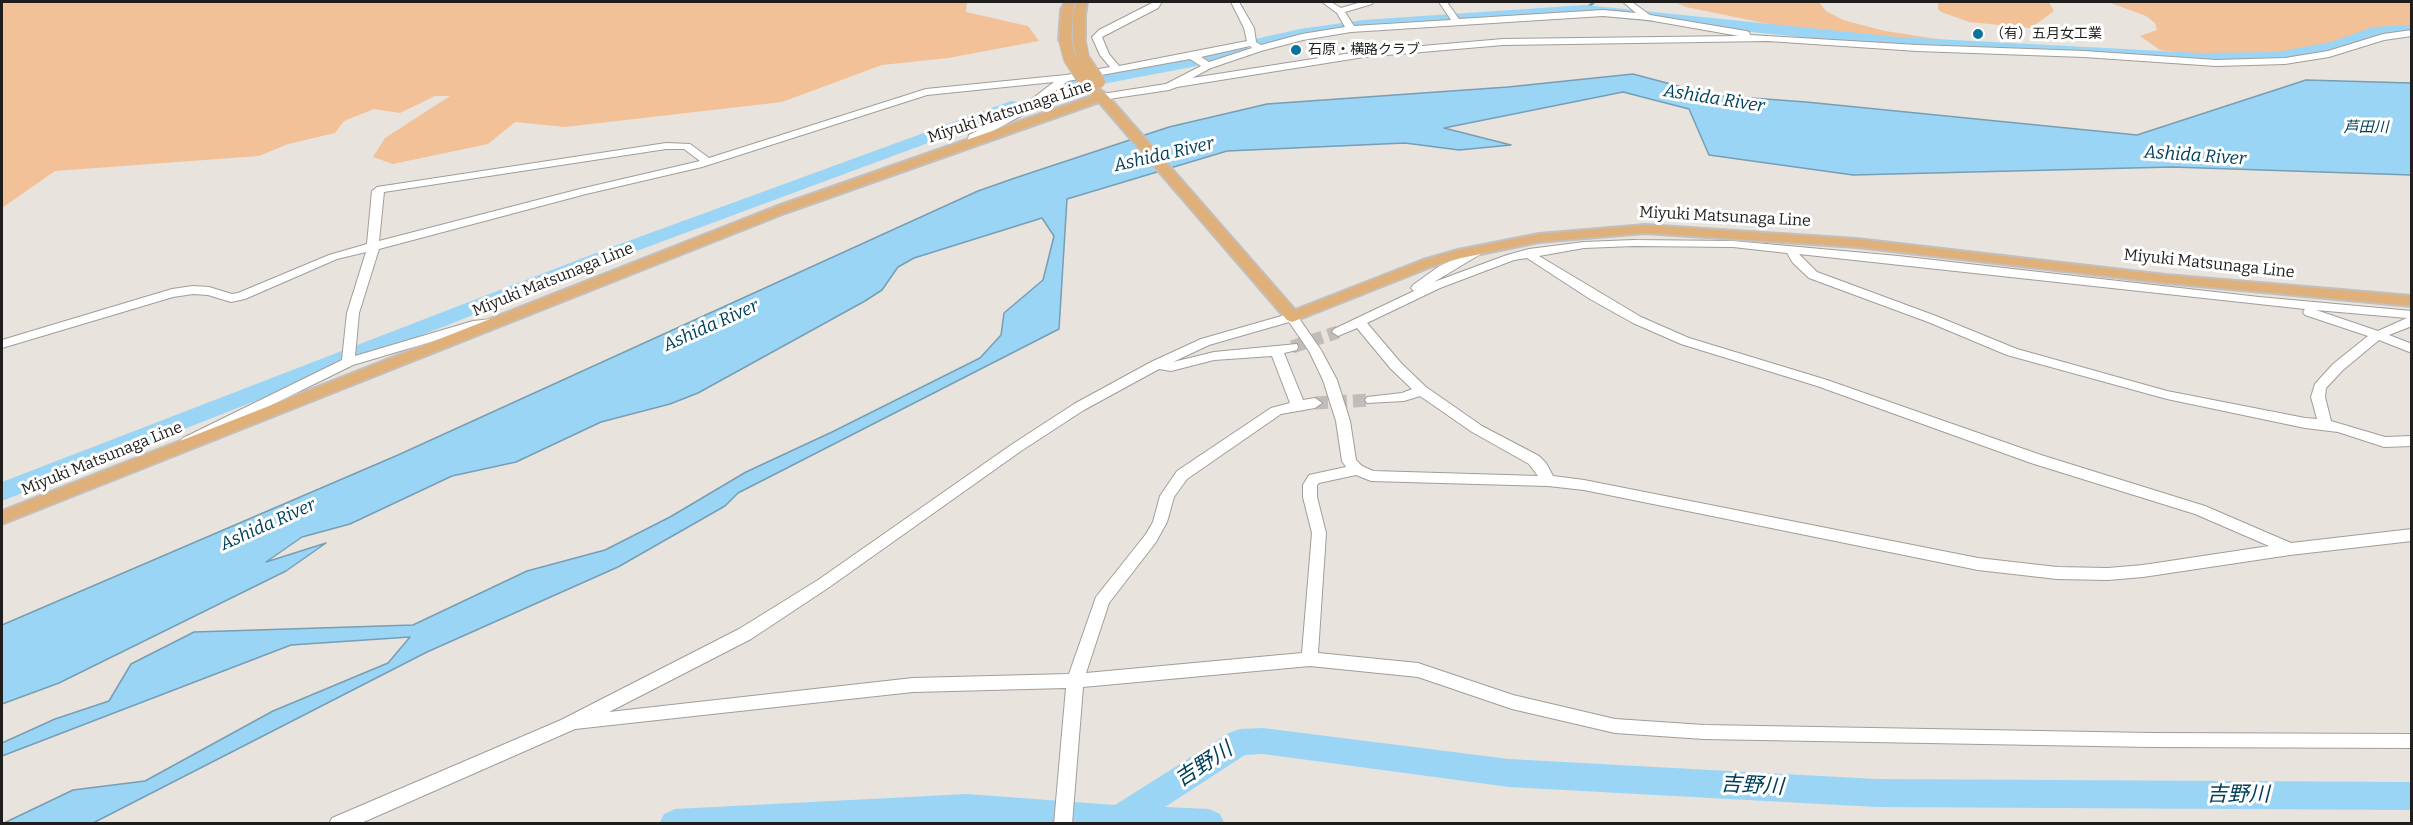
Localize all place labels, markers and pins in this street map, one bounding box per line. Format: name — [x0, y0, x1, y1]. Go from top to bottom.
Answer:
place label: （有）五月女工業 — [1990, 26, 2102, 42]
marker: （有）五月女工業 — [1971, 27, 1985, 41]
place label: 石原・横路クラブ — [1308, 42, 1420, 58]
marker: 石原・横路クラブ — [1289, 43, 1303, 57]

